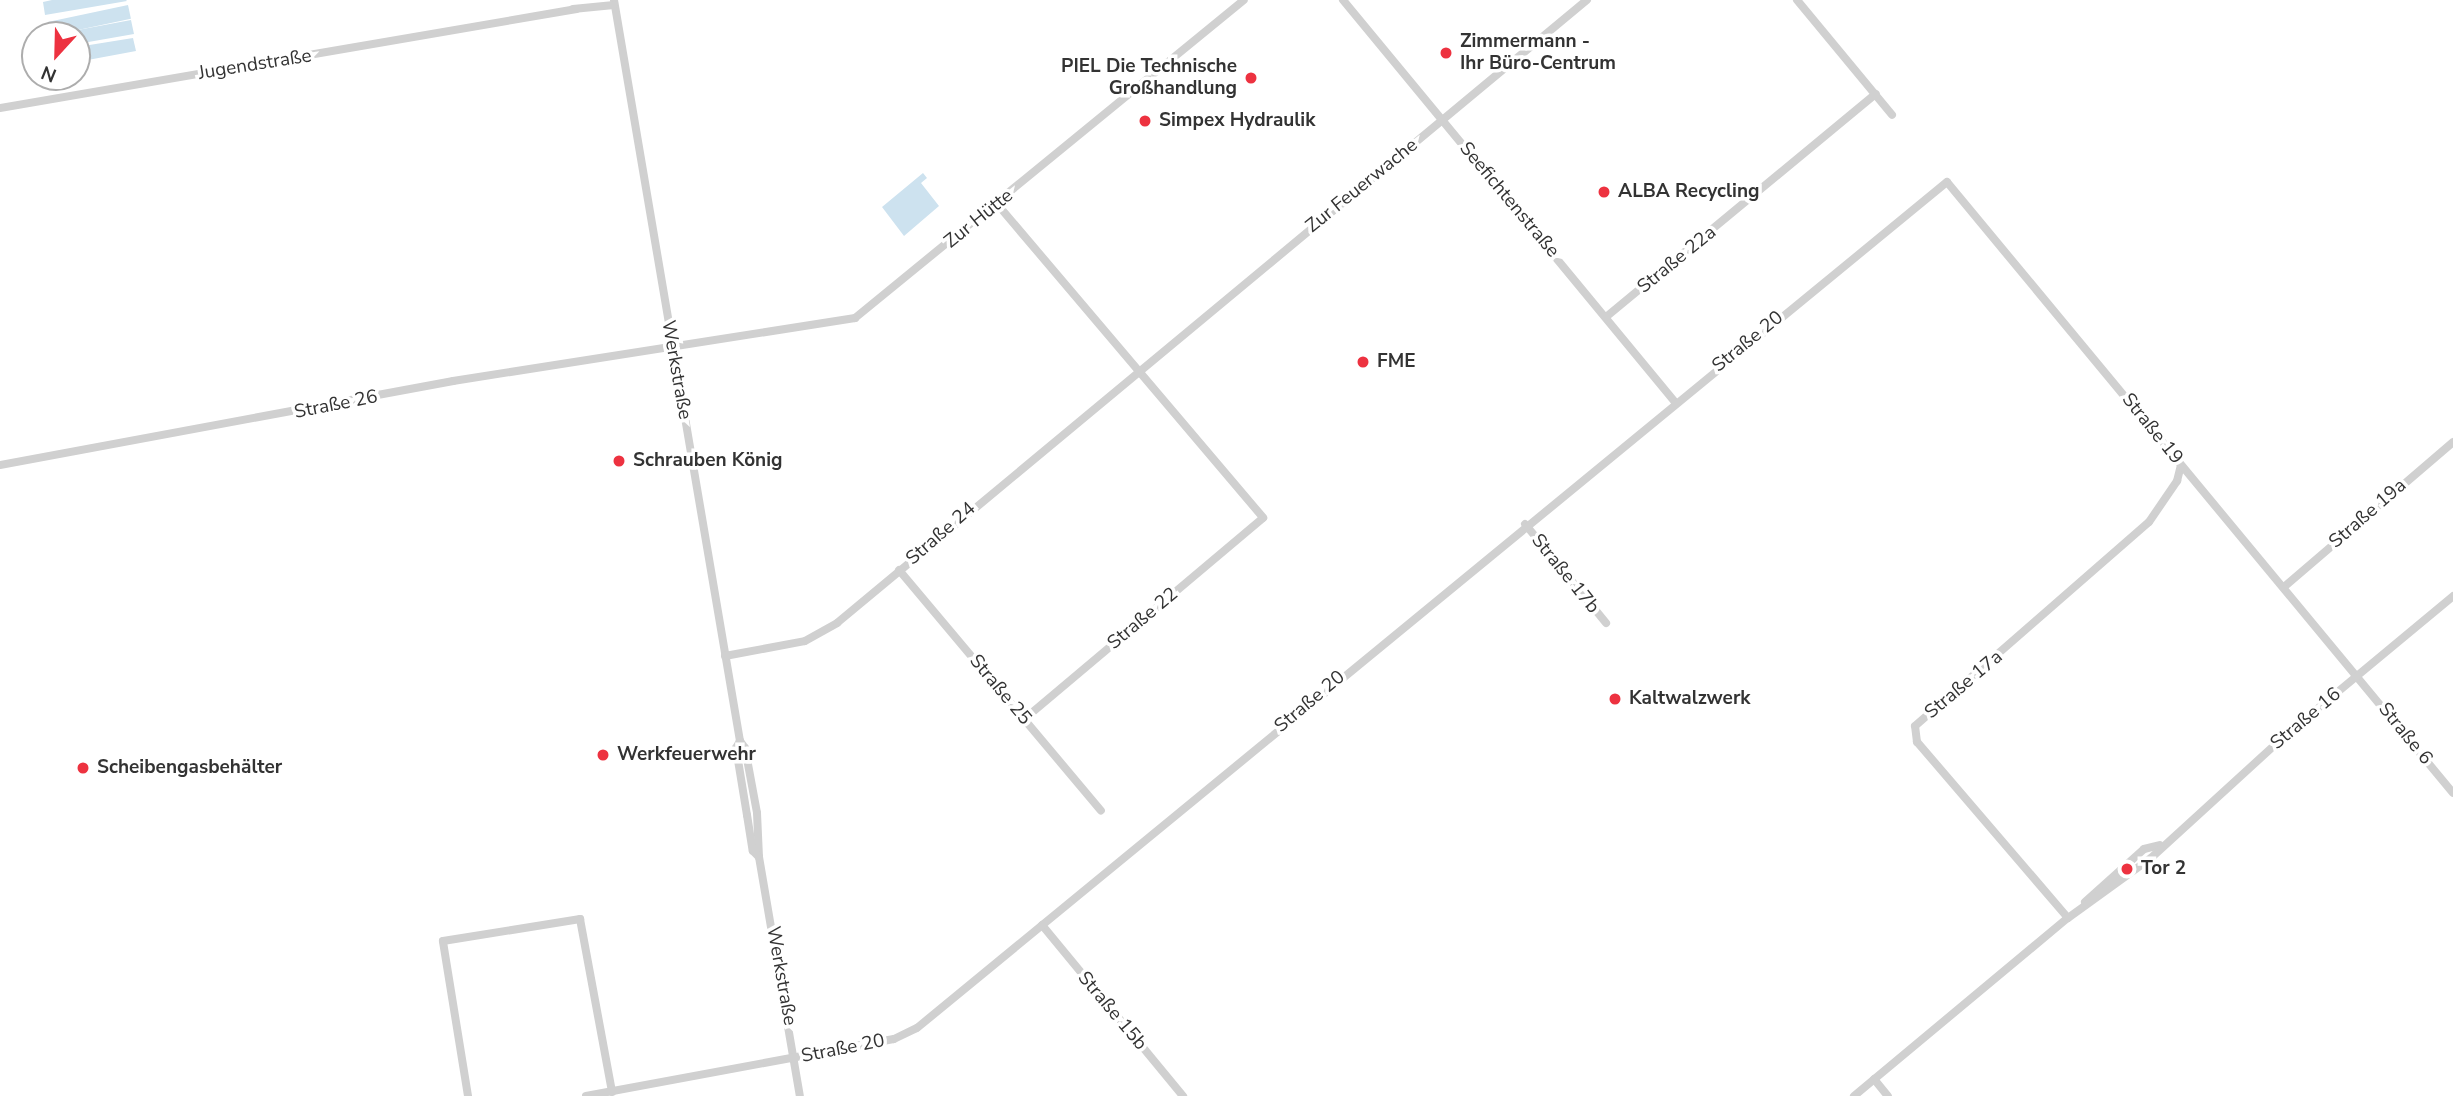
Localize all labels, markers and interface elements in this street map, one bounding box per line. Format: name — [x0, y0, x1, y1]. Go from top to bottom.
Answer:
north arrow — [21, 21, 91, 91]
place label: Zimmermann - Ihr Büro-Centrum — [1460, 31, 1616, 75]
street label: Jugendstraße — [197, 45, 313, 85]
marker: Zimmermann - Ihr Büro-Centrum — [1438, 45, 1454, 61]
place label: PIEL Die Technische Großhandlung — [1061, 56, 1237, 100]
text: N — [37, 59, 60, 88]
marker: PIEL Die Technische Großhandlung — [1243, 70, 1259, 86]
place label: Simpex Hydraulik — [1159, 110, 1315, 132]
marker: Simpex Hydraulik — [1137, 113, 1153, 129]
street label: Zur Feuerwache — [1302, 134, 1422, 238]
street label: Seefichtenstraße — [1454, 138, 1564, 262]
place label: ALBA Recycling — [1618, 181, 1760, 203]
street label: Zur Hütte — [940, 184, 1018, 254]
marker: ALBA Recycling — [1596, 184, 1612, 200]
street label: Straße 22a — [1633, 221, 1721, 299]
street label: Straße 20 — [1708, 307, 1788, 377]
street label: Werkstraße — [656, 319, 696, 421]
place label: FME — [1377, 351, 1416, 373]
marker: FME — [1355, 354, 1371, 370]
street label: Straße 26 — [292, 386, 380, 424]
street label: Straße 19 — [2117, 389, 2187, 469]
place label: Schrauben König — [633, 450, 783, 472]
marker: Schrauben König — [611, 453, 627, 469]
street label: Straße 19a — [2325, 474, 2411, 554]
street label: Straße 24 — [902, 498, 980, 570]
street label: Straße 17b — [1526, 530, 1604, 618]
street label: Straße 22 — [1103, 583, 1183, 655]
street label: Straße 17a — [1920, 646, 2008, 724]
street label: Straße 25 — [964, 650, 1036, 730]
street label: Straße 20 — [1270, 666, 1350, 738]
street label: Straße 16 — [2266, 683, 2346, 755]
place label: Kaltwalzwerk — [1629, 688, 1751, 710]
marker: Kaltwalzwerk — [1607, 691, 1623, 707]
street label: Straße 6 — [2373, 698, 2437, 770]
place label: Werkfeuerwehr — [617, 744, 756, 766]
marker: Werkfeuerwehr — [595, 747, 611, 763]
place label: Scheibengasbehälter — [97, 757, 282, 779]
marker: Scheibengasbehälter — [75, 760, 91, 776]
place label: Tor 2 — [2141, 858, 2186, 880]
marker: Tor 2 — [2119, 861, 2135, 877]
street label: Werkstraße — [761, 925, 801, 1027]
street label: Straße 15b — [1073, 967, 1151, 1055]
street label: Straße 20 — [799, 1030, 887, 1068]

